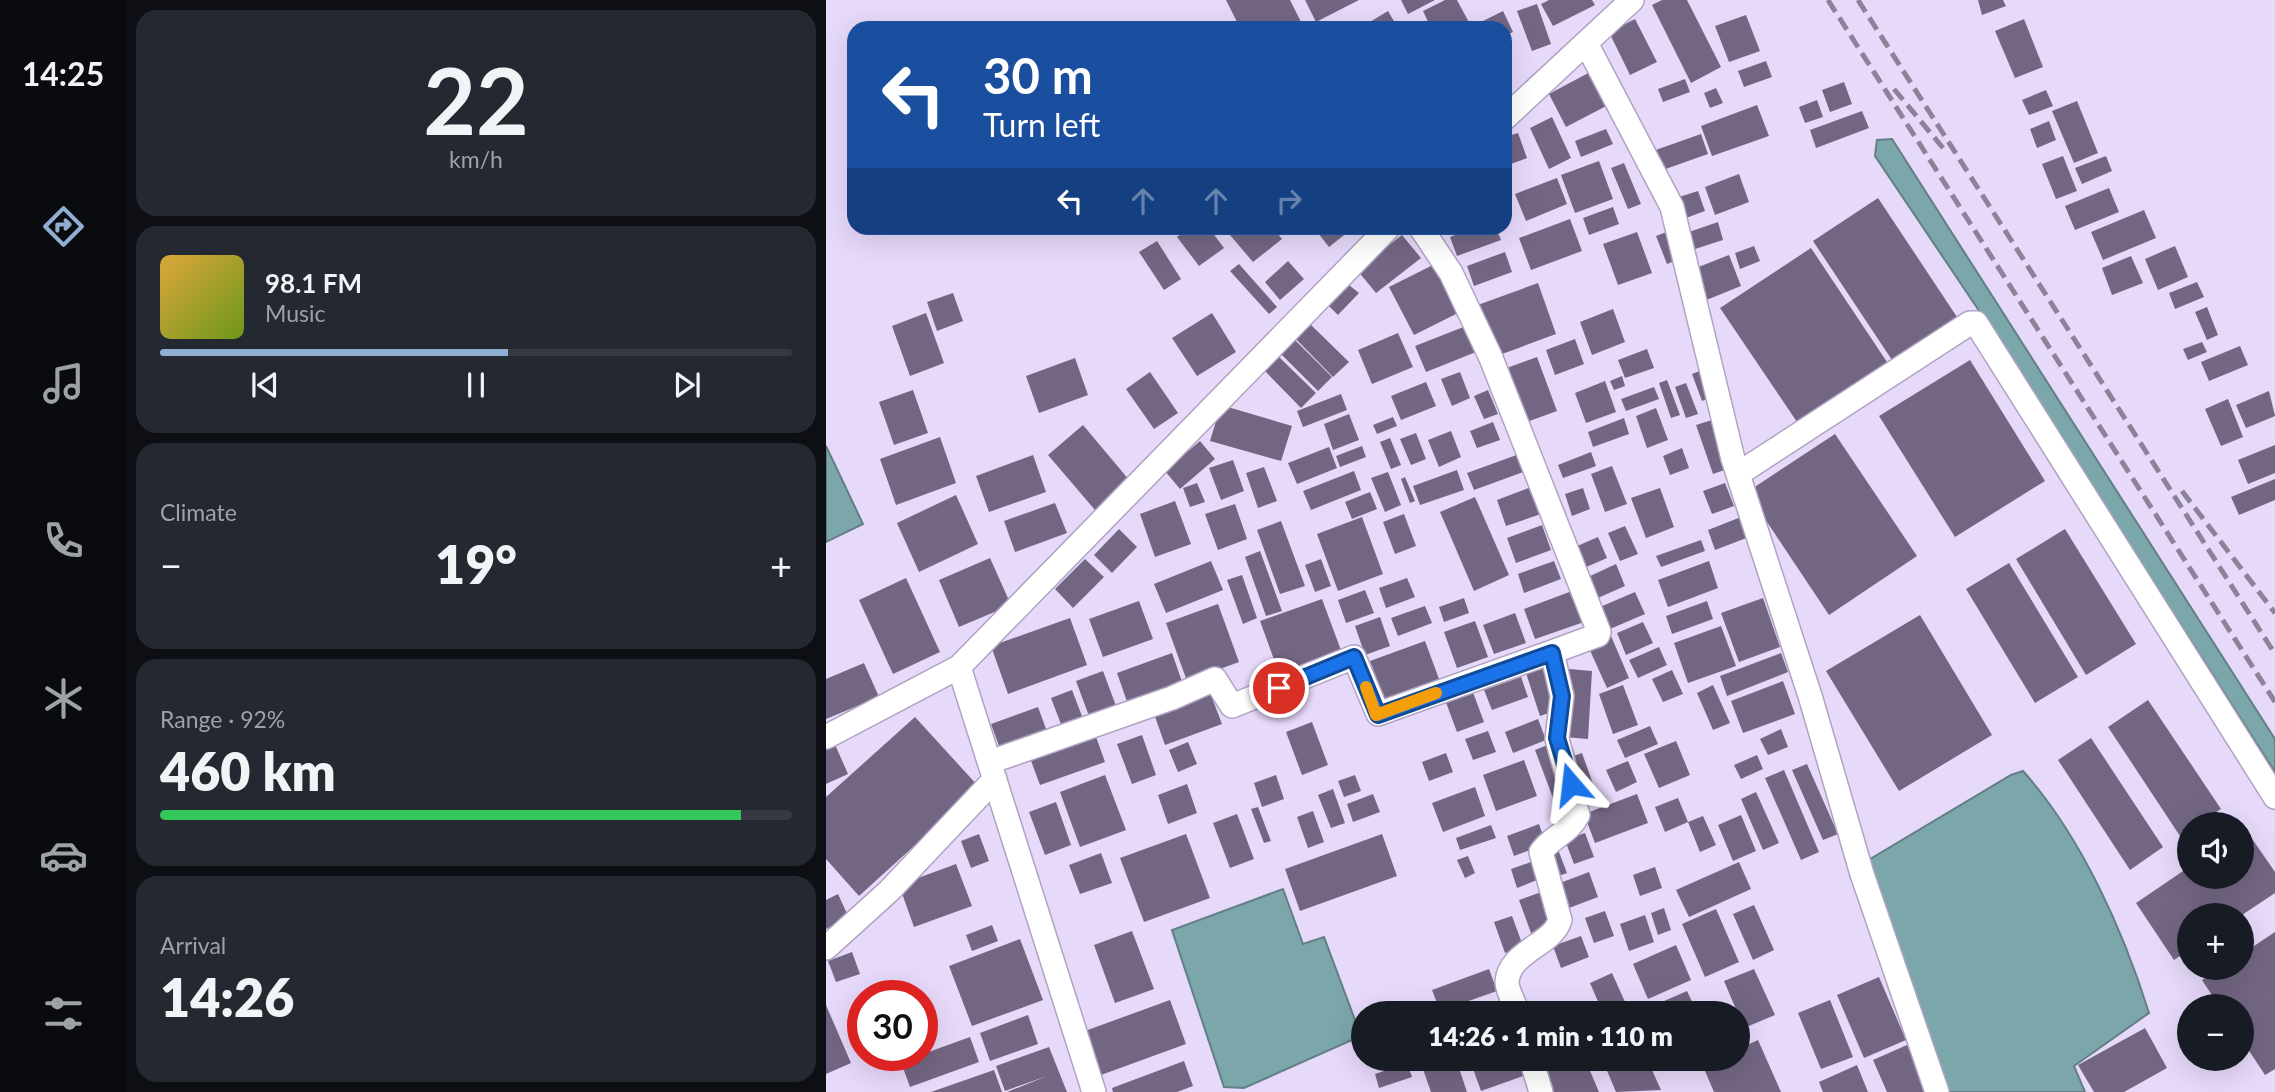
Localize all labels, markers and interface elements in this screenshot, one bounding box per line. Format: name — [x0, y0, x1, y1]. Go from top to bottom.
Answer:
text: 22 — [423, 45, 529, 154]
text: 30 m — [983, 46, 1093, 104]
icon: left — [868, 49, 959, 140]
text: 14:25 — [22, 54, 104, 93]
text: Turn left — [983, 105, 1100, 144]
text: km/h — [449, 145, 503, 173]
icon: left — [1051, 182, 1089, 220]
icon: ahead — [1124, 182, 1162, 220]
icon: ahead — [1197, 182, 1235, 220]
icon: right — [1270, 182, 1308, 220]
icon: directions — [39, 202, 88, 251]
text: 98.1 FM — [265, 267, 362, 299]
text: Music — [265, 299, 325, 327]
icon: music — [39, 359, 88, 408]
icon: previous — [246, 366, 284, 404]
icon: pause — [457, 366, 495, 404]
icon: next — [668, 366, 706, 404]
text: Climate — [160, 498, 237, 526]
icon: phone — [39, 516, 88, 565]
text: 19° — [435, 533, 517, 595]
text: − — [160, 542, 182, 588]
text: + — [770, 542, 792, 588]
pin — [1249, 658, 1309, 718]
icon: arrive — [1260, 669, 1298, 707]
icon: climate — [39, 674, 88, 723]
text: Range · 92% — [160, 705, 285, 733]
text: 460 km — [160, 740, 336, 802]
position arrow — [1534, 747, 1608, 821]
map controls — [2177, 812, 2254, 1071]
button: sound — [2177, 812, 2254, 889]
icon: car — [39, 831, 88, 880]
button: + — [2177, 903, 2254, 980]
text: Arrival — [160, 931, 226, 959]
text: 14:26 — [160, 966, 294, 1028]
speed limit sign: 30 — [847, 980, 938, 1071]
icon: filters — [39, 989, 88, 1038]
button: − — [2177, 994, 2254, 1071]
text: 14:26 · 1 min · 110 m — [1428, 1020, 1673, 1052]

